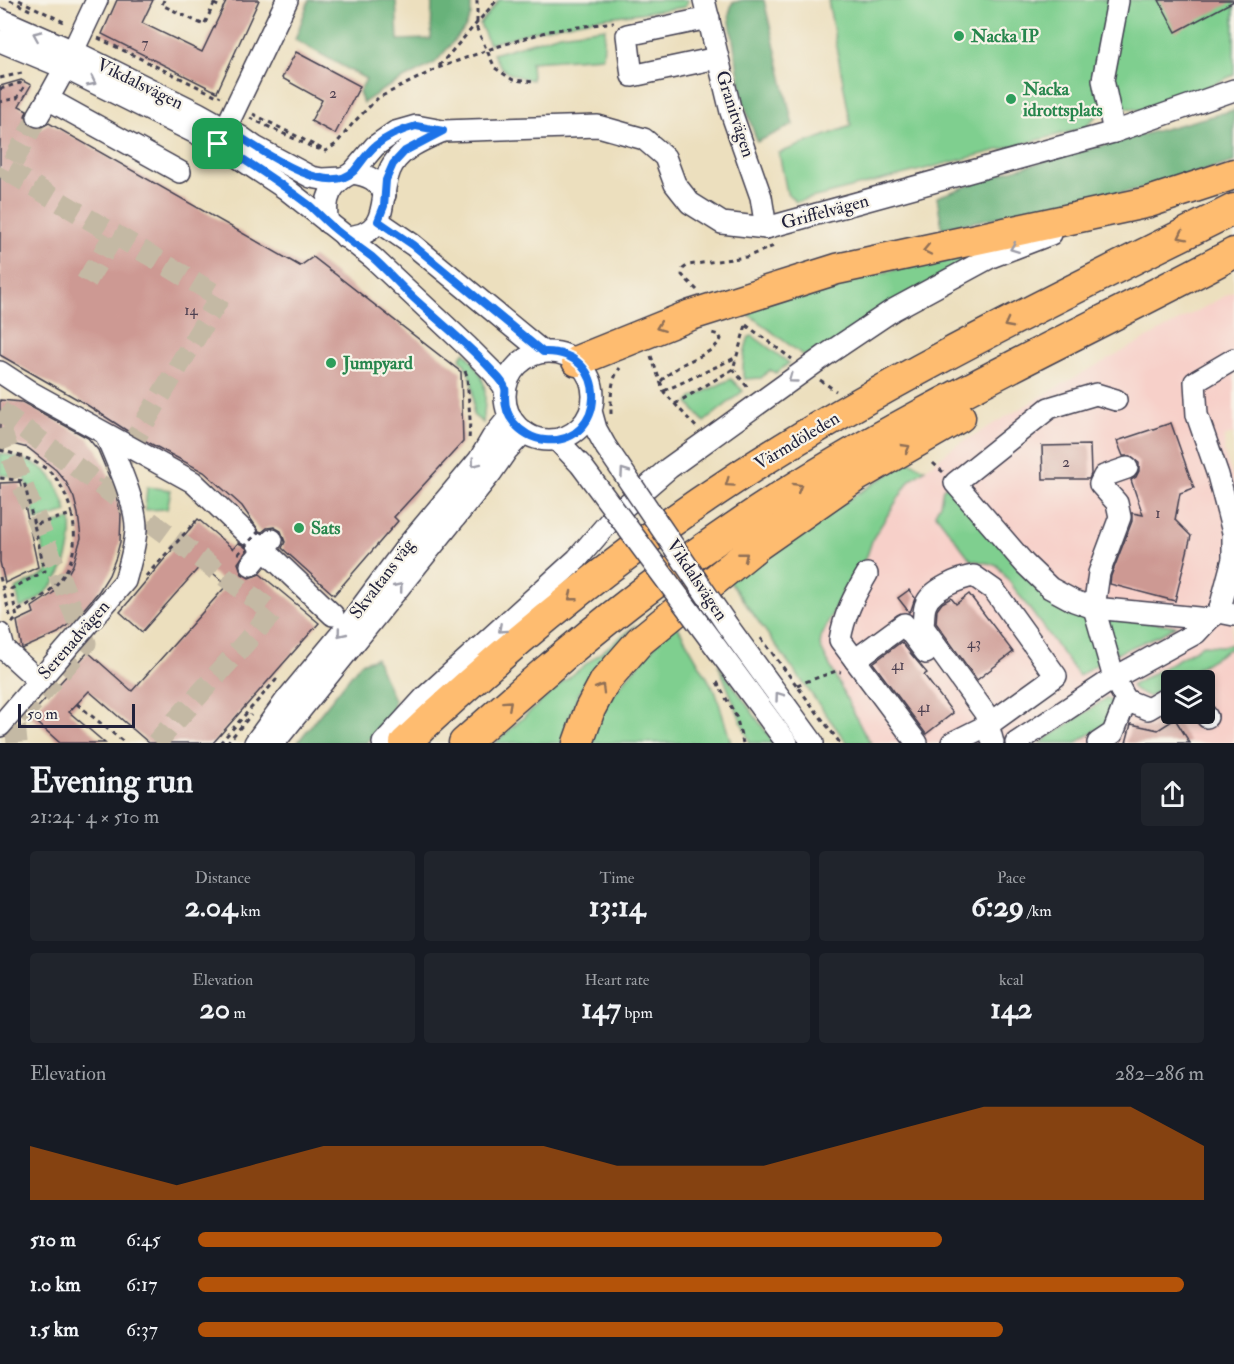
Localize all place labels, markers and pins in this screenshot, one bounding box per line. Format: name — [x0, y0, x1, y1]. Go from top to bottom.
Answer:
place label: Nacka IP — [970, 25, 1039, 48]
marker: Nacka IP — [952, 29, 966, 43]
place label: Nacka idrottsplats — [1022, 78, 1103, 122]
marker: Nacka idrottsplats — [1004, 92, 1018, 106]
pin — [192, 118, 243, 169]
place label: Jumpyard — [342, 352, 413, 375]
marker: Jumpyard — [324, 356, 338, 370]
place label: Sats — [311, 517, 340, 540]
marker: Sats — [292, 521, 306, 535]

